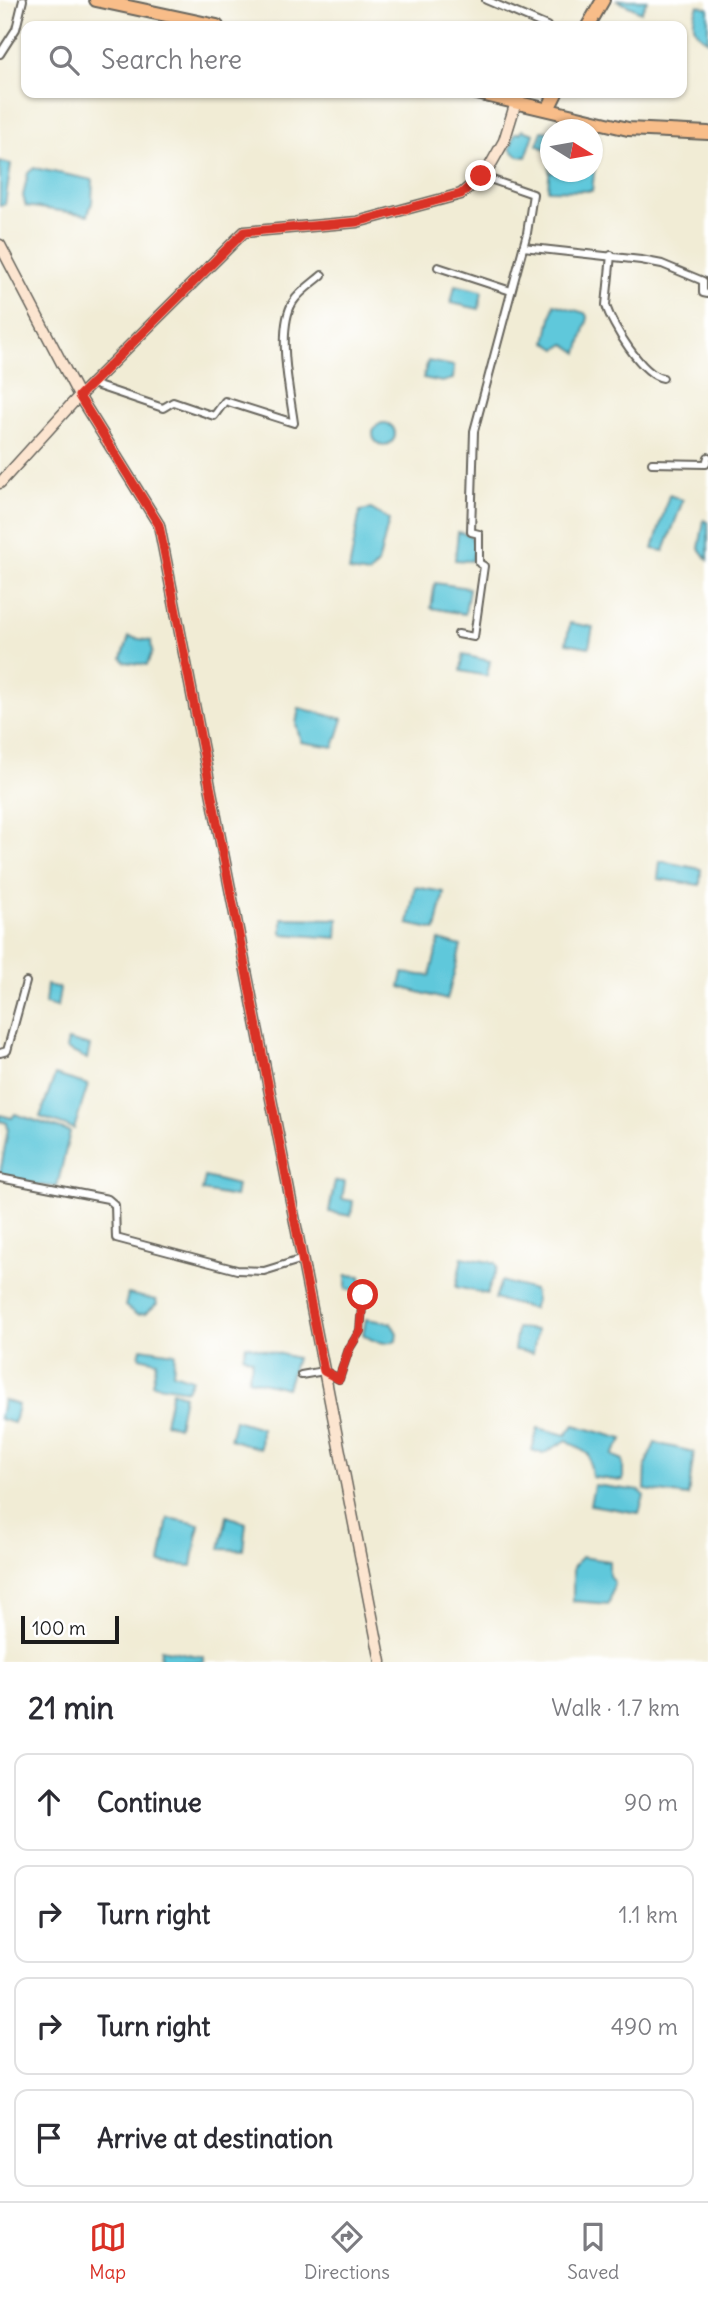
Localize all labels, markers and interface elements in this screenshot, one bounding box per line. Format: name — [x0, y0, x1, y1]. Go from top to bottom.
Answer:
search box — [21, 21, 687, 98]
icon: search — [45, 41, 83, 79]
text: Search here — [101, 43, 242, 76]
north arrow — [540, 119, 603, 182]
route end — [465, 160, 496, 191]
route start — [347, 1279, 378, 1310]
scale bar — [21, 1613, 119, 1645]
text: 100 m — [32, 1616, 86, 1640]
text: 21 min — [28, 1689, 114, 1727]
text: Walk · 1.7 km — [551, 1693, 680, 1722]
icon: ahead — [30, 1783, 68, 1821]
text: Continue — [97, 1786, 202, 1819]
text: 90 m — [624, 1788, 678, 1817]
icon: right — [30, 1895, 68, 1933]
text: Turn right — [97, 1898, 210, 1931]
text: 1.1 km — [619, 1900, 678, 1929]
icon: right — [30, 2007, 68, 2045]
text: Turn right — [97, 2010, 210, 2043]
text: 490 m — [611, 2012, 678, 2041]
icon: arrive — [30, 2119, 68, 2157]
text: Arrive at destination — [97, 2122, 333, 2155]
tab: Map — [89, 2218, 127, 2284]
tab: Directions — [304, 2218, 390, 2284]
tab: Saved — [567, 2218, 619, 2284]

